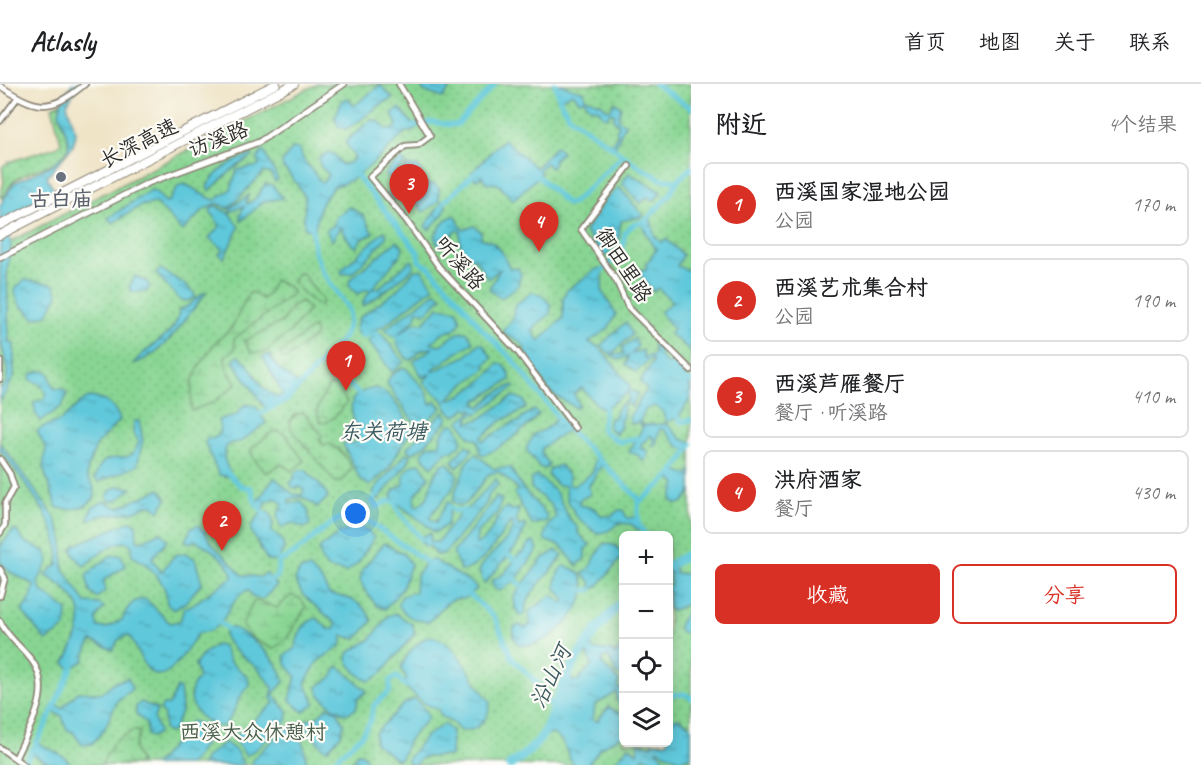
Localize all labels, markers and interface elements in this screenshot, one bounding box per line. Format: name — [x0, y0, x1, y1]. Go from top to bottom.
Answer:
text: Atlasly — [30, 24, 95, 59]
text: 首页 — [904, 29, 946, 55]
text: 地图 — [979, 29, 1021, 55]
text: 关于 — [1054, 29, 1096, 55]
text: 联系 — [1129, 29, 1171, 55]
text: 附近 — [715, 108, 767, 141]
street label: 长深高速 — [96, 112, 182, 174]
text: 4个结果 — [1108, 112, 1177, 137]
street label: 访溪路 — [184, 116, 252, 162]
pin: 3 — [390, 164, 428, 214]
marker: 古白庙 — [54, 170, 68, 184]
text: 西溪国家湿地公园 — [774, 178, 950, 206]
place label: 古白庙 — [30, 186, 93, 212]
text: 1 — [732, 192, 741, 217]
text: 170 m — [1132, 192, 1175, 217]
pin: 4 — [520, 202, 558, 252]
text: 公园 — [774, 208, 814, 233]
street label: 御田里路 — [590, 223, 658, 307]
street label: 听溪路 — [430, 231, 490, 295]
text: 西溪艺术集合村 — [774, 274, 928, 302]
text: 2 — [732, 288, 741, 313]
text: 190 m — [1132, 288, 1175, 313]
text: 公园 — [774, 304, 814, 329]
pin: 1 — [326, 342, 366, 391]
text: 西溪芦雁餐厅 — [774, 370, 906, 398]
text: 3 — [732, 384, 741, 409]
text: 410 m — [1132, 384, 1175, 409]
text: 餐厅 · 听溪路 — [774, 400, 887, 425]
water label: 东关荷塘 — [339, 418, 429, 446]
text: 洪府酒家 — [774, 466, 862, 494]
text: 4 — [732, 480, 741, 505]
text: 430 m — [1132, 480, 1175, 505]
text: 餐厅 — [774, 496, 814, 521]
your location — [341, 499, 370, 528]
pin: 2 — [202, 502, 242, 551]
map controls — [619, 531, 673, 747]
button: + — [619, 531, 673, 585]
button: 收藏 — [715, 564, 940, 624]
button: 分享 — [952, 564, 1177, 624]
button: − — [619, 585, 673, 639]
water label: 沿山河 — [524, 638, 579, 712]
button: locate — [619, 639, 673, 693]
button: layers — [619, 693, 673, 747]
park label: 西溪大众休憩村 — [180, 719, 327, 745]

